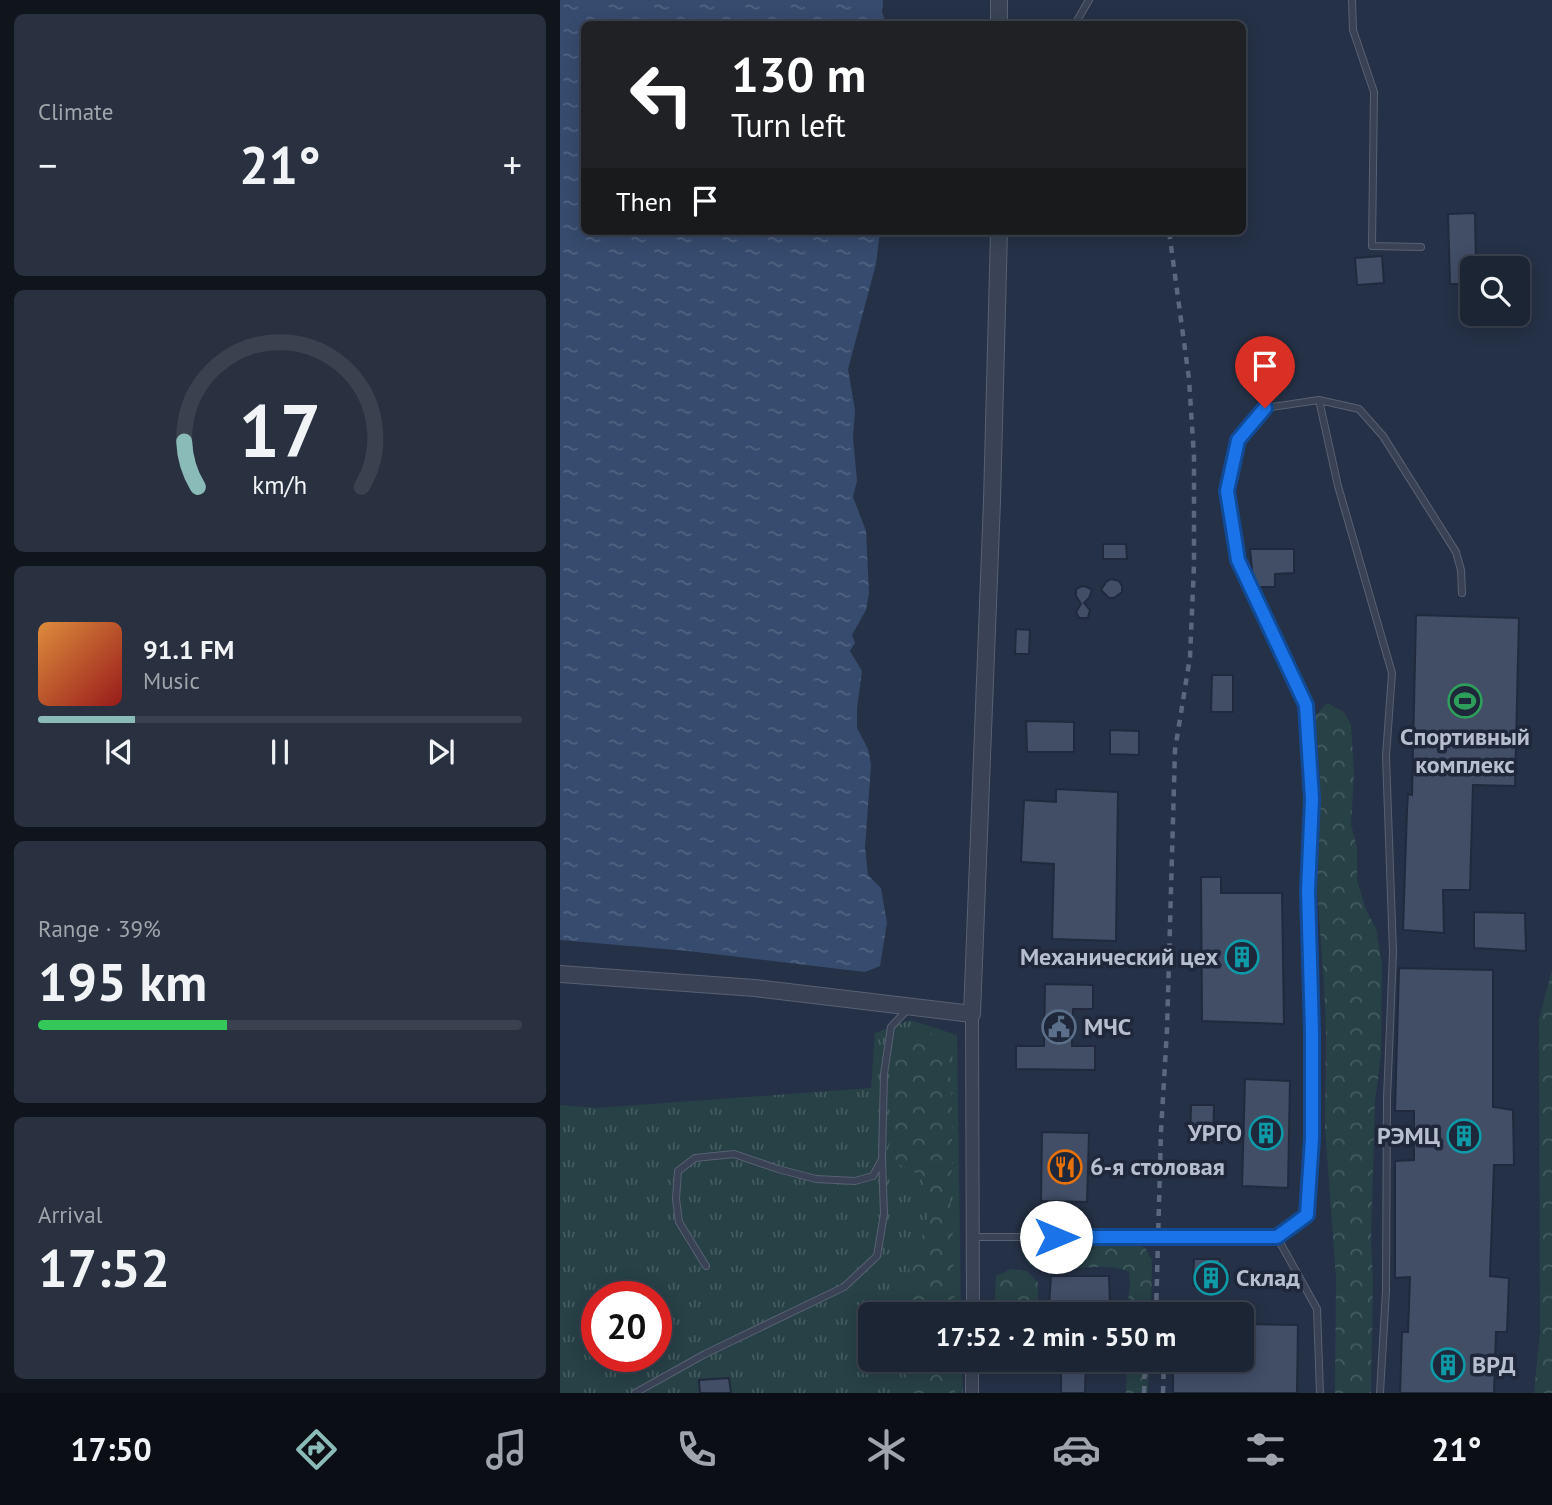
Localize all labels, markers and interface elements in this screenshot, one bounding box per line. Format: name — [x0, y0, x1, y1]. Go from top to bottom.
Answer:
text: 130 m — [731, 42, 866, 106]
icon: left — [616, 49, 707, 140]
text: Climate — [38, 97, 113, 126]
text: Turn left — [731, 104, 846, 146]
text: 21° — [239, 131, 321, 198]
text: − — [38, 140, 57, 189]
text: + — [503, 140, 522, 189]
icon: arrive — [686, 182, 724, 220]
text: Then — [616, 185, 672, 218]
map controls — [1460, 256, 1530, 326]
button: search — [1460, 256, 1530, 326]
pin — [1235, 336, 1295, 408]
icon: arrive — [1246, 347, 1284, 385]
text: 17 — [239, 383, 321, 477]
text: km/h — [253, 468, 307, 500]
text: 91.1 FM — [143, 633, 234, 666]
text: Music — [143, 666, 200, 695]
sports icon: Спортивный комплекс — [1446, 682, 1484, 720]
place label: Спортивный комплекс — [1400, 721, 1530, 780]
icon: previous — [100, 733, 138, 771]
icon: pause — [261, 733, 299, 771]
icon: next — [422, 733, 460, 771]
text: Range · 39% — [38, 914, 161, 943]
building icon: Механический цех — [1223, 938, 1261, 976]
place label: Механический цех — [1020, 941, 1218, 972]
text: 195 km — [38, 948, 207, 1015]
public building icon: МЧС — [1040, 1008, 1078, 1046]
place label: МЧС — [1084, 1011, 1131, 1042]
building icon: УРГО — [1247, 1114, 1285, 1152]
place label: УРГО — [1187, 1117, 1242, 1148]
building icon: РЭМЦ — [1445, 1117, 1483, 1155]
place label: РЭМЦ — [1377, 1120, 1440, 1151]
restaurant icon: 6-я столовая — [1046, 1148, 1084, 1186]
place label: 6-я столовая — [1090, 1151, 1225, 1182]
text: Arrival — [38, 1200, 102, 1229]
position arrow — [1019, 1200, 1093, 1274]
text: 17:52 — [38, 1234, 170, 1301]
building icon: Склад — [1192, 1259, 1230, 1297]
place label: Склад — [1236, 1262, 1300, 1293]
speed limit sign: 20 — [581, 1281, 672, 1372]
text: 17:52 · 2 min · 550 m — [936, 1320, 1176, 1353]
building icon: ВРД — [1429, 1346, 1467, 1384]
place label: ВРД — [1472, 1349, 1516, 1380]
icon: directions — [292, 1425, 341, 1474]
icon: music — [482, 1425, 531, 1474]
icon: phone — [672, 1425, 721, 1474]
icon: climate — [862, 1425, 911, 1474]
icon: car — [1052, 1425, 1101, 1474]
icon: filters — [1241, 1425, 1290, 1474]
text: 17:50 — [70, 1428, 152, 1470]
text: 21° — [1431, 1428, 1482, 1470]

